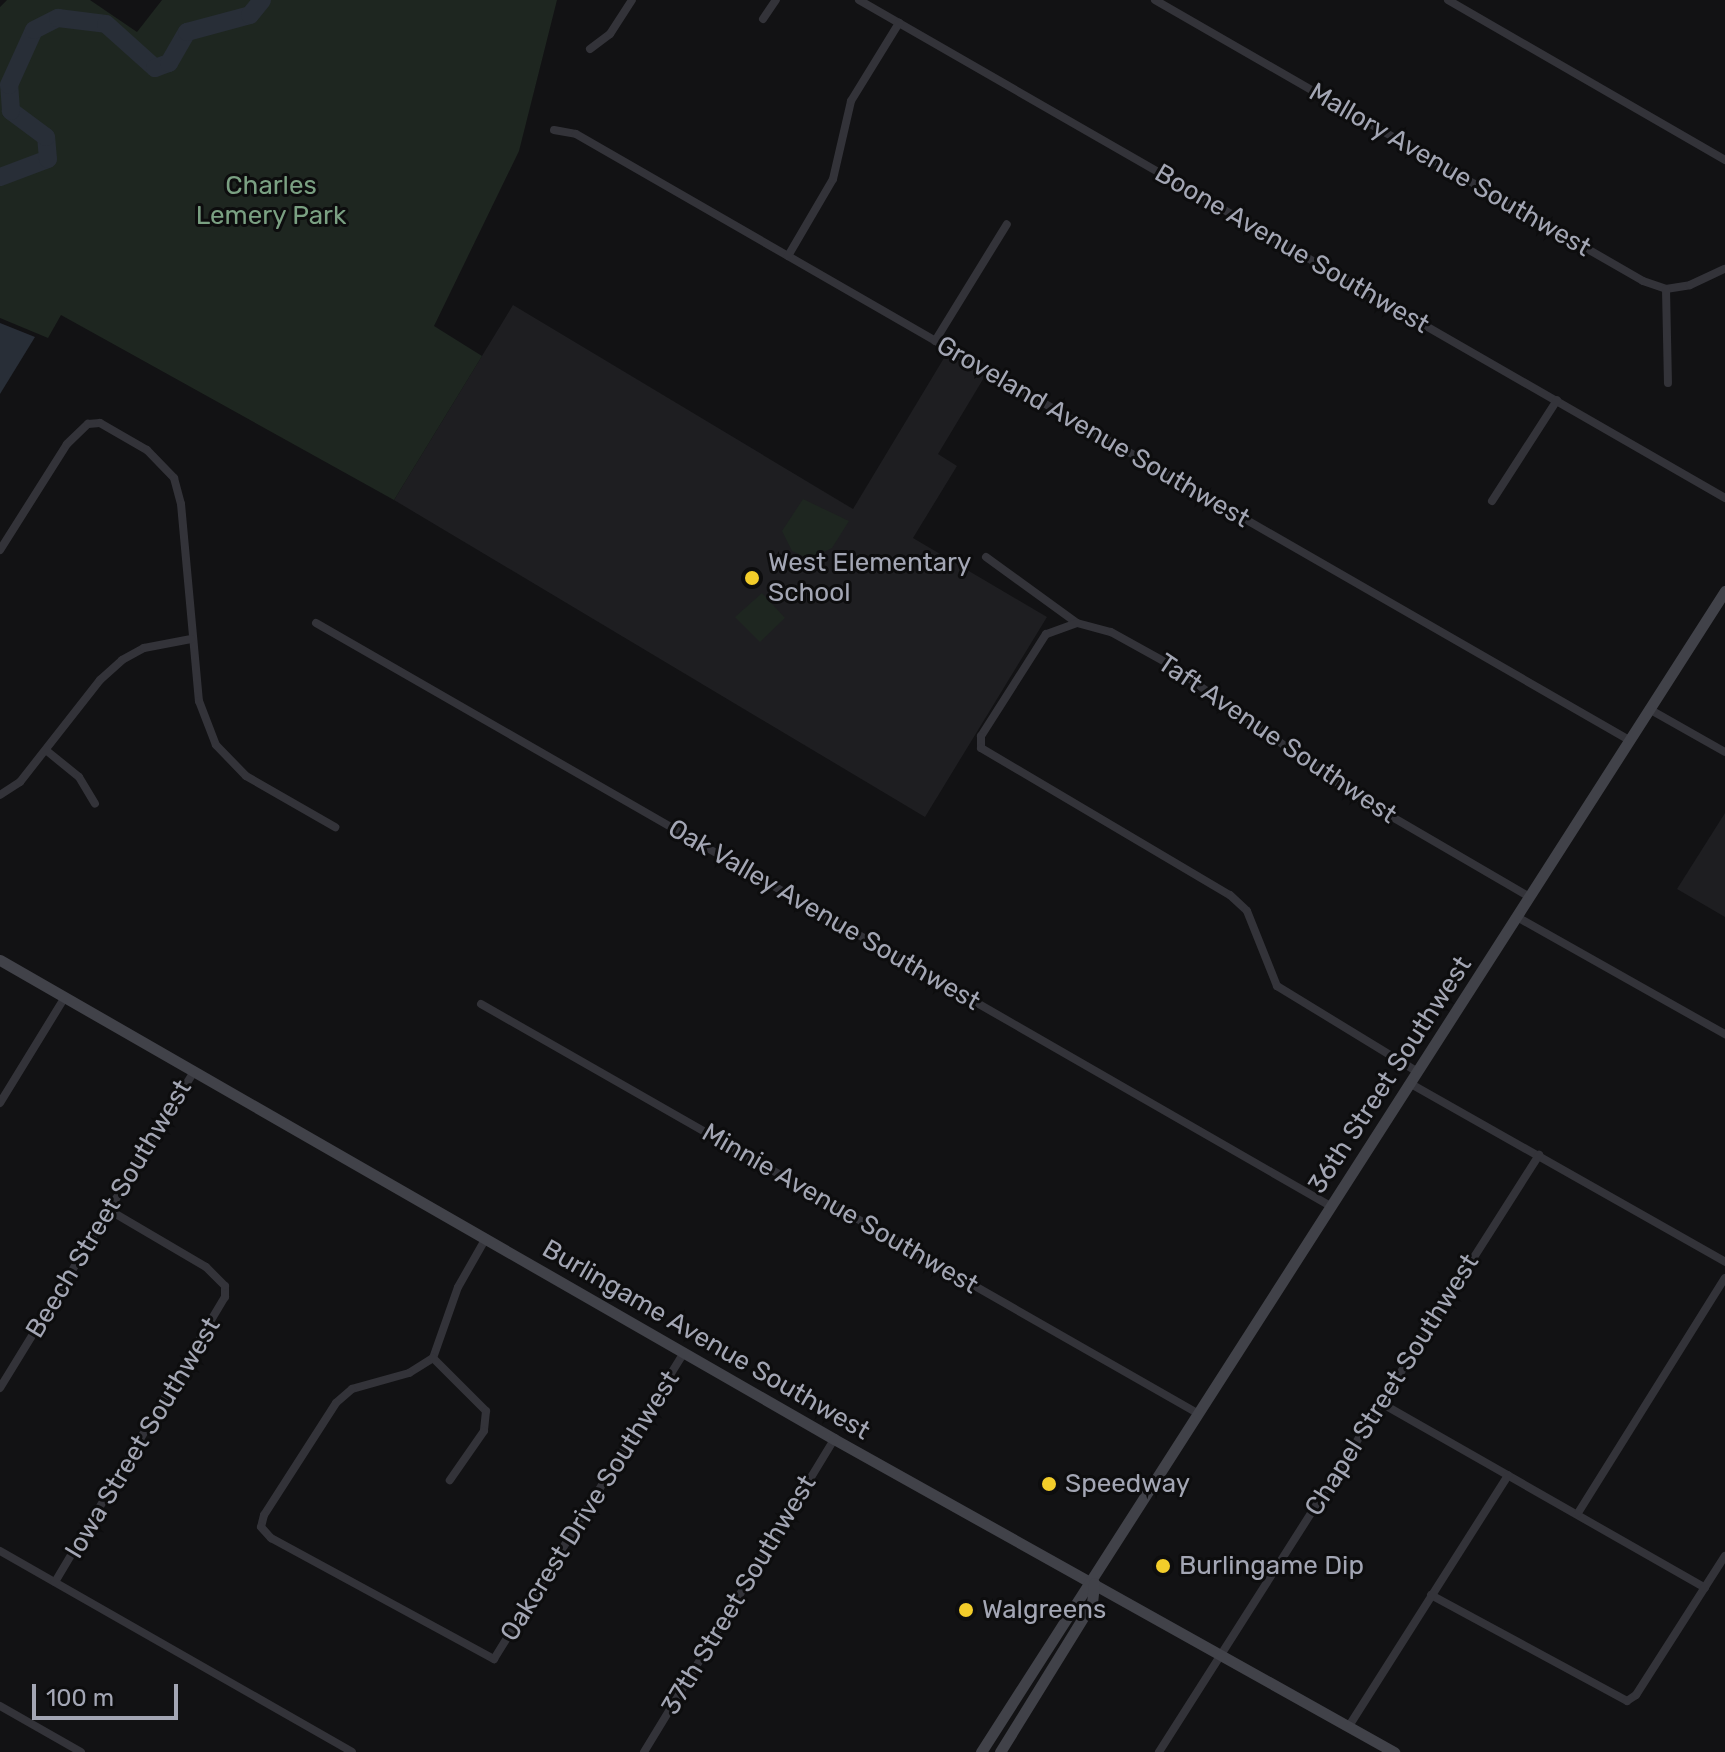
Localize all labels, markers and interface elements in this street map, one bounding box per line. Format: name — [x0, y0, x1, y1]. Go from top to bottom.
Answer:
street label: Mallory Avenue Southwest — [1303, 76, 1597, 264]
street label: Boone Avenue Southwest — [1149, 157, 1435, 341]
park label: Charles Lemery Park — [195, 170, 347, 232]
street label: Groveland Avenue Southwest — [931, 329, 1255, 535]
place label: West Elementary School — [768, 547, 971, 608]
marker: West Elementary School — [743, 569, 761, 587]
street label: Taft Avenue Southwest — [1151, 647, 1403, 831]
street label: Oak Valley Avenue Southwest — [661, 812, 987, 1018]
street label: 36th Street Southwest — [1302, 951, 1478, 1199]
street label: Beech Street Southwest — [20, 1074, 198, 1344]
street label: Minnie Avenue Southwest — [696, 1117, 984, 1301]
street label: Burlingame Avenue Southwest — [536, 1233, 876, 1447]
street label: Chapel Street Southwest — [1299, 1248, 1485, 1522]
street label: Iowa Street Southwest — [59, 1312, 227, 1564]
street label: Oakcrest Drive Southwest — [494, 1365, 686, 1647]
place label: Speedway — [1065, 1468, 1190, 1500]
street label: 37th Street Southwest — [655, 1470, 823, 1720]
marker: Speedway — [1040, 1475, 1058, 1493]
place label: Burlingame Dip — [1179, 1550, 1364, 1582]
marker: Burlingame Dip — [1154, 1557, 1172, 1575]
place label: Walgreens — [982, 1594, 1106, 1626]
marker: Walgreens — [957, 1601, 975, 1619]
scale bar — [36, 1668, 182, 1718]
text: 100 m — [46, 1684, 114, 1712]

